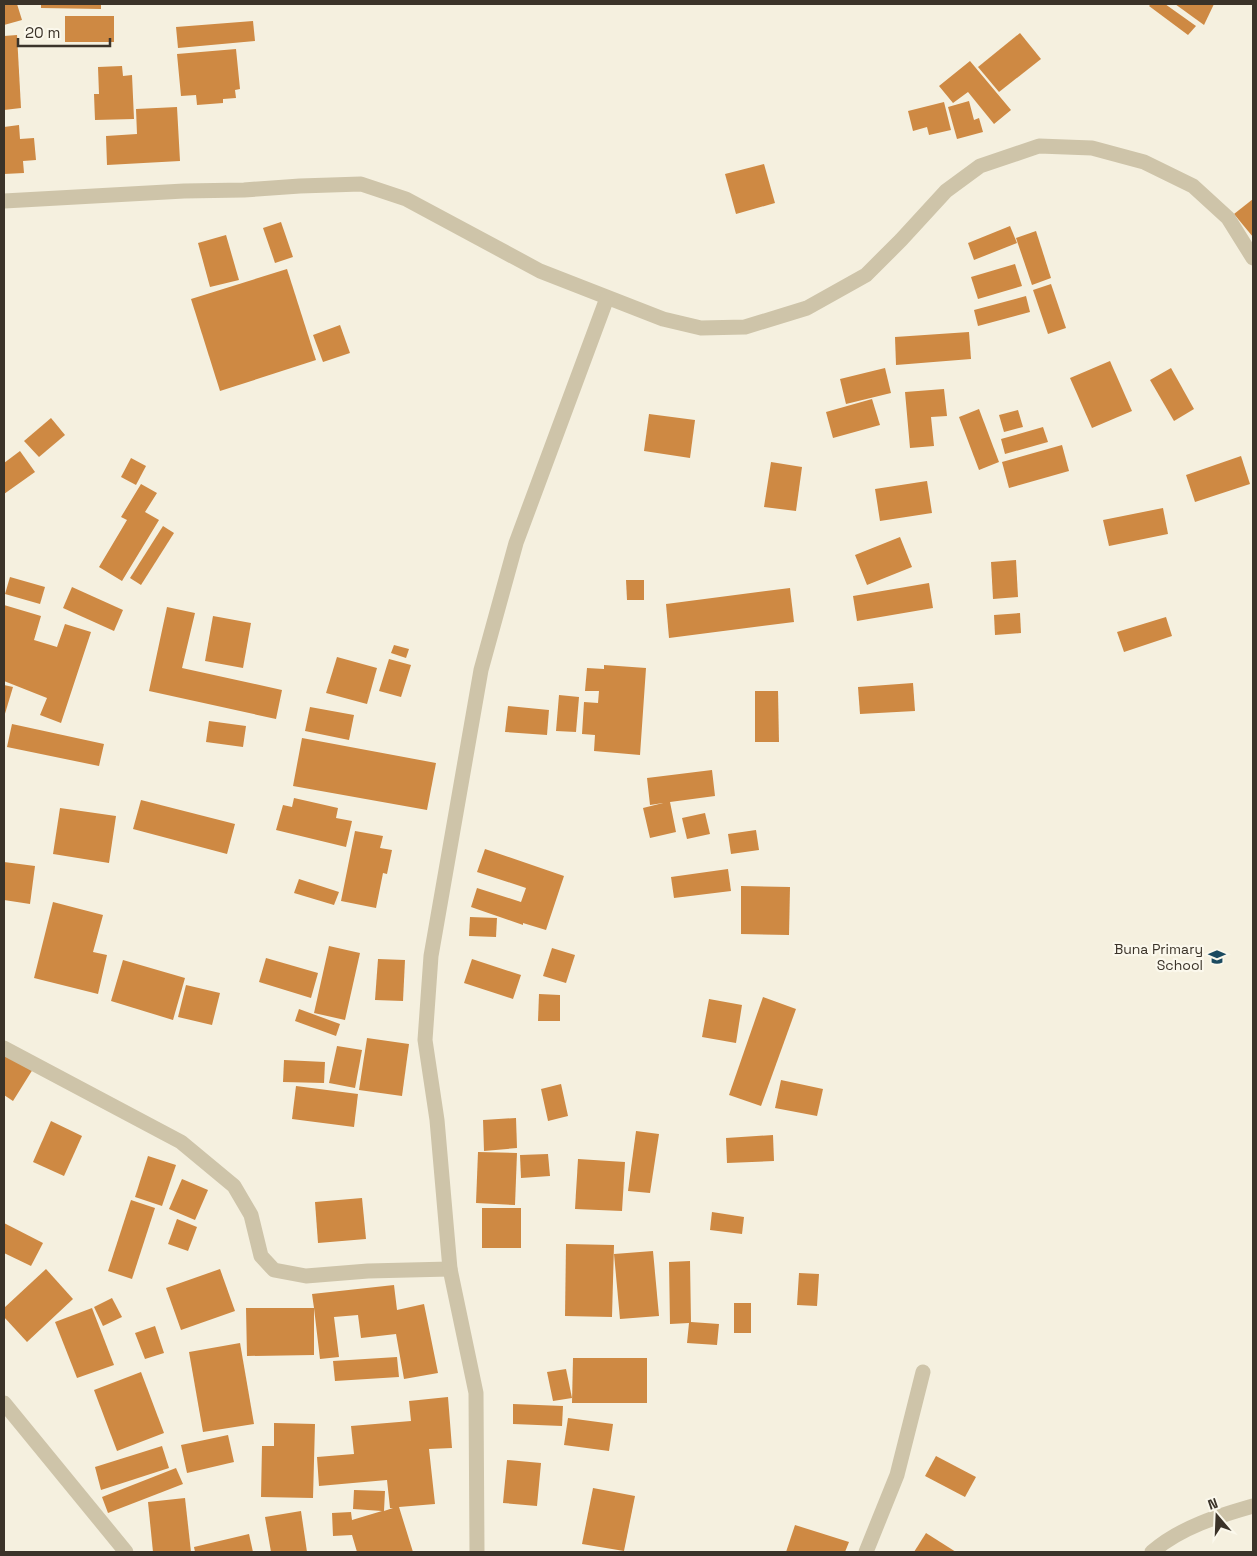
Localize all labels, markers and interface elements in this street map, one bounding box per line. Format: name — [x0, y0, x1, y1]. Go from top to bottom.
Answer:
scale bar — [18, 15, 110, 47]
text: 20 m — [25, 23, 60, 42]
place label: Buna Primary School — [1114, 940, 1203, 974]
school or university icon: Buna Primary School — [1207, 947, 1227, 967]
north arrow — [1192, 1491, 1242, 1541]
text: N — [1205, 1494, 1220, 1514]

